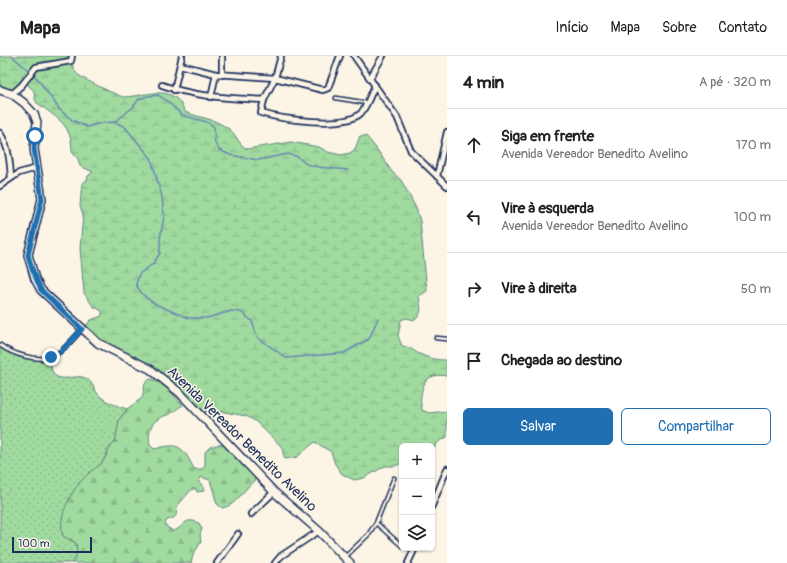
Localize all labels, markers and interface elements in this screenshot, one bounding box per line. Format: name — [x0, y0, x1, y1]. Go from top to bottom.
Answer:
text: Mapa — [20, 16, 60, 40]
text: Início — [555, 19, 588, 36]
text: Mapa — [610, 19, 640, 36]
text: Sobre — [662, 19, 696, 36]
text: Contato — [718, 19, 767, 36]
text: 4 min — [463, 72, 504, 93]
text: A pé · 320 m — [699, 74, 771, 90]
route start — [26, 127, 44, 145]
text: Siga em frente — [501, 127, 594, 146]
icon: ahead — [463, 134, 485, 156]
text: 170 m — [736, 137, 771, 153]
text: Avenida Vereador Benedito Avelino — [501, 146, 688, 162]
text: Vire à esquerda — [501, 199, 594, 218]
icon: left — [463, 206, 485, 228]
text: 100 m — [734, 209, 771, 225]
text: Avenida Vereador Benedito Avelino — [501, 218, 688, 234]
icon: right — [463, 278, 485, 300]
text: Vire à direita — [501, 279, 577, 298]
text: 50 m — [741, 281, 771, 297]
route end — [42, 348, 60, 366]
icon: arrive — [463, 350, 485, 372]
text: Chegada ao destino — [501, 351, 622, 370]
street label: Avenida Vereador Benedito Avelino — [164, 363, 321, 515]
button: Salvar — [463, 408, 613, 445]
button: Compartilhar — [621, 408, 771, 445]
map controls — [399, 443, 435, 551]
button: + — [399, 443, 435, 479]
button: − — [399, 479, 435, 515]
button: layers — [399, 515, 435, 551]
scale bar — [12, 535, 92, 554]
text: 100 m — [18, 537, 49, 550]

